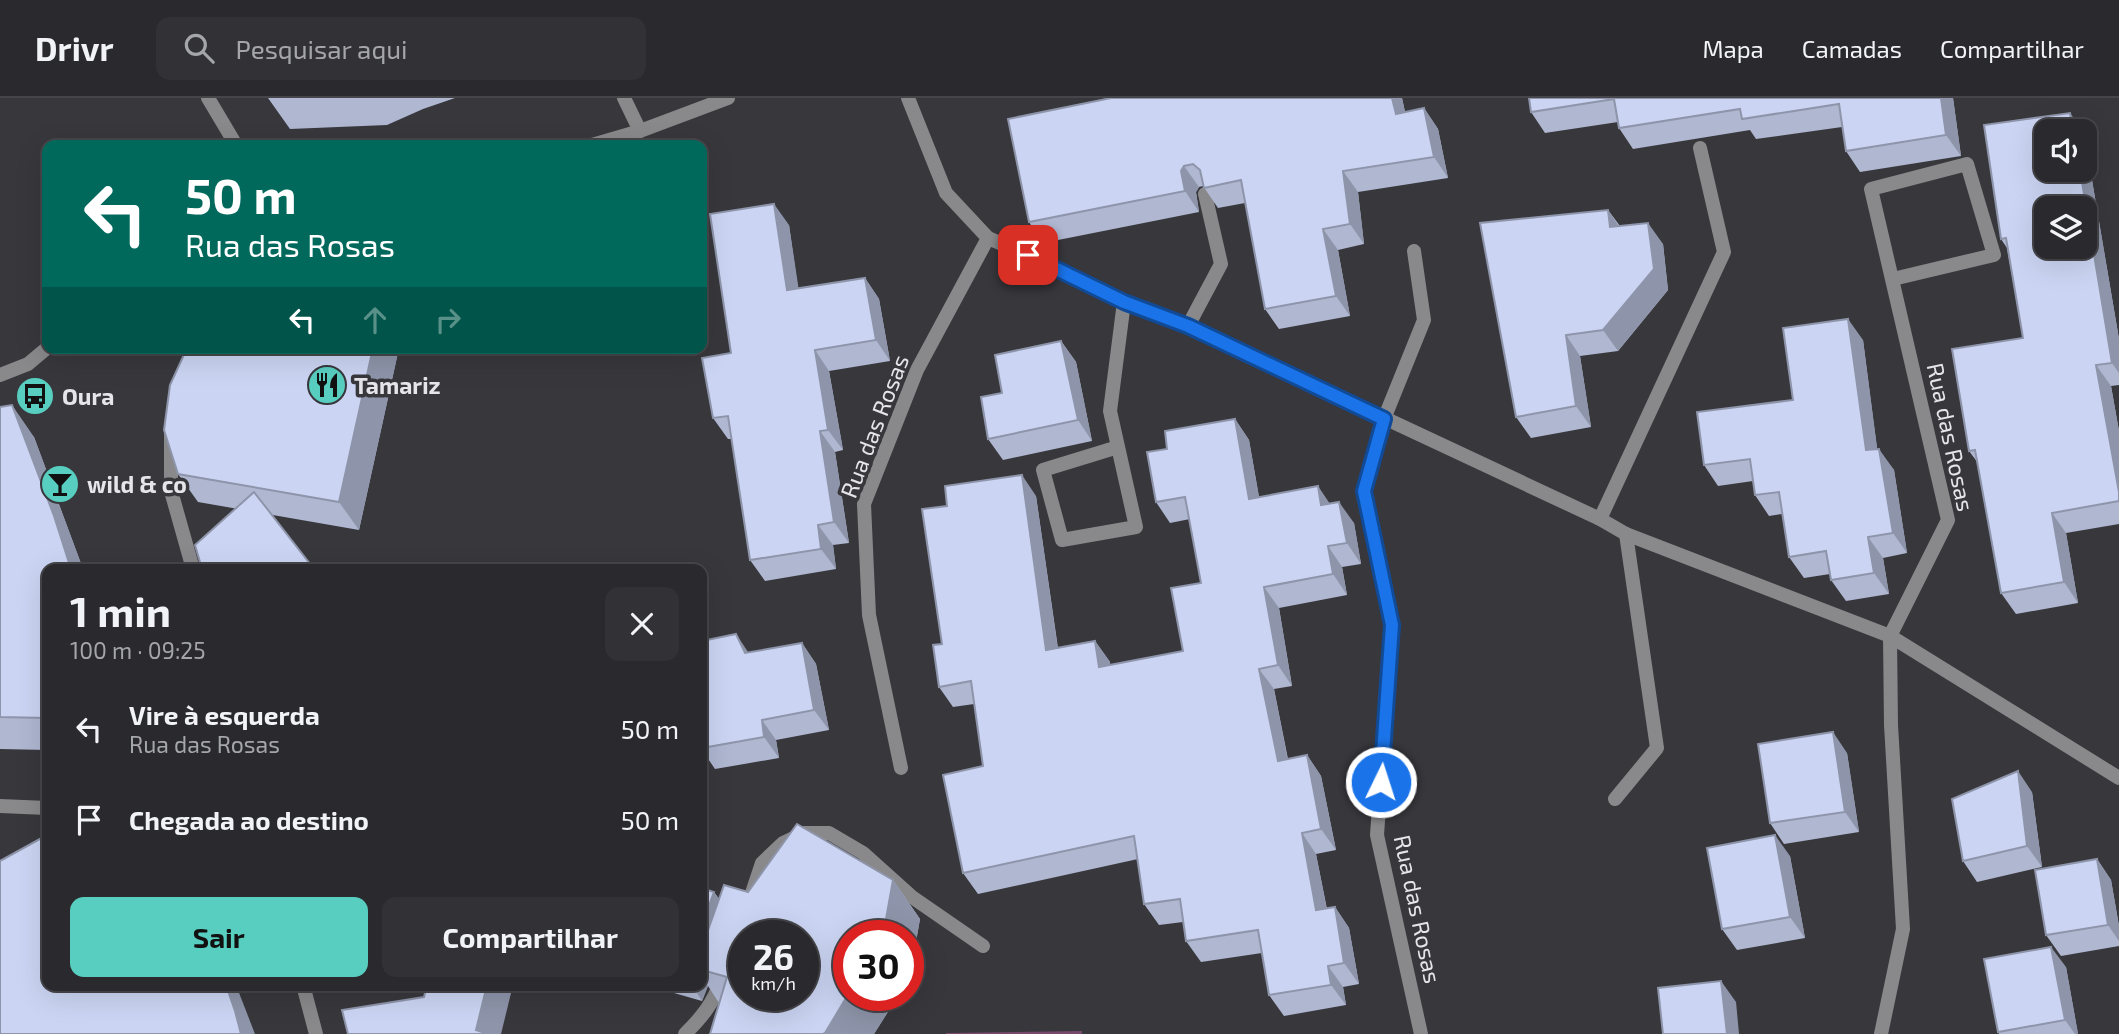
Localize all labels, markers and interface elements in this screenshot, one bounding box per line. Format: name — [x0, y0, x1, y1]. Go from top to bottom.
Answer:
search box — [156, 17, 646, 80]
text: Drivr — [35, 28, 114, 68]
icon: search — [180, 29, 218, 67]
text: Pesquisar aqui — [236, 33, 407, 64]
text: Mapa — [1702, 34, 1764, 63]
text: Camadas — [1802, 34, 1902, 63]
text: Compartilhar — [1940, 34, 2084, 63]
map controls — [2034, 119, 2097, 259]
button: sound — [2034, 119, 2097, 182]
text: 50 m — [185, 165, 297, 224]
icon: left — [70, 168, 161, 259]
button: layers — [2034, 196, 2097, 259]
text: Rua das Rosas — [185, 225, 395, 263]
pin — [998, 225, 1058, 285]
icon: arrive — [1009, 236, 1047, 274]
icon: left — [283, 301, 321, 339]
icon: ahead — [356, 301, 394, 339]
icon: right — [429, 301, 467, 339]
street label: Rua das Rosas — [834, 351, 914, 501]
street label: Rua das Rosas — [1922, 360, 1980, 514]
restaurant icon: Tamariz — [306, 364, 348, 406]
place label: Tamariz — [354, 371, 441, 399]
bus stop icon: Oura — [14, 375, 56, 417]
place label: Oura — [62, 382, 114, 410]
bar icon: wild & co — [39, 463, 81, 505]
place label: wild & co — [87, 470, 187, 498]
text: 1 min — [70, 585, 171, 635]
button: close — [605, 587, 679, 661]
text: 100 m · 09:25 — [70, 636, 206, 664]
text: Vire à esquerda — [129, 699, 320, 730]
icon: left — [70, 710, 108, 748]
text: 50 m — [621, 713, 679, 744]
text: Rua das Rosas — [129, 730, 280, 758]
position arrow — [1344, 745, 1418, 819]
icon: arrive — [70, 801, 108, 839]
text: Chegada ao destino — [129, 804, 369, 835]
text: 50 m — [621, 804, 679, 835]
street label: Rua das Rosas — [1389, 832, 1447, 986]
button: Sair — [70, 897, 368, 977]
button: Compartilhar — [382, 897, 679, 977]
speed limit sign: 30 — [833, 920, 924, 1011]
text: 26 — [753, 935, 794, 977]
text: km/h — [751, 972, 796, 994]

